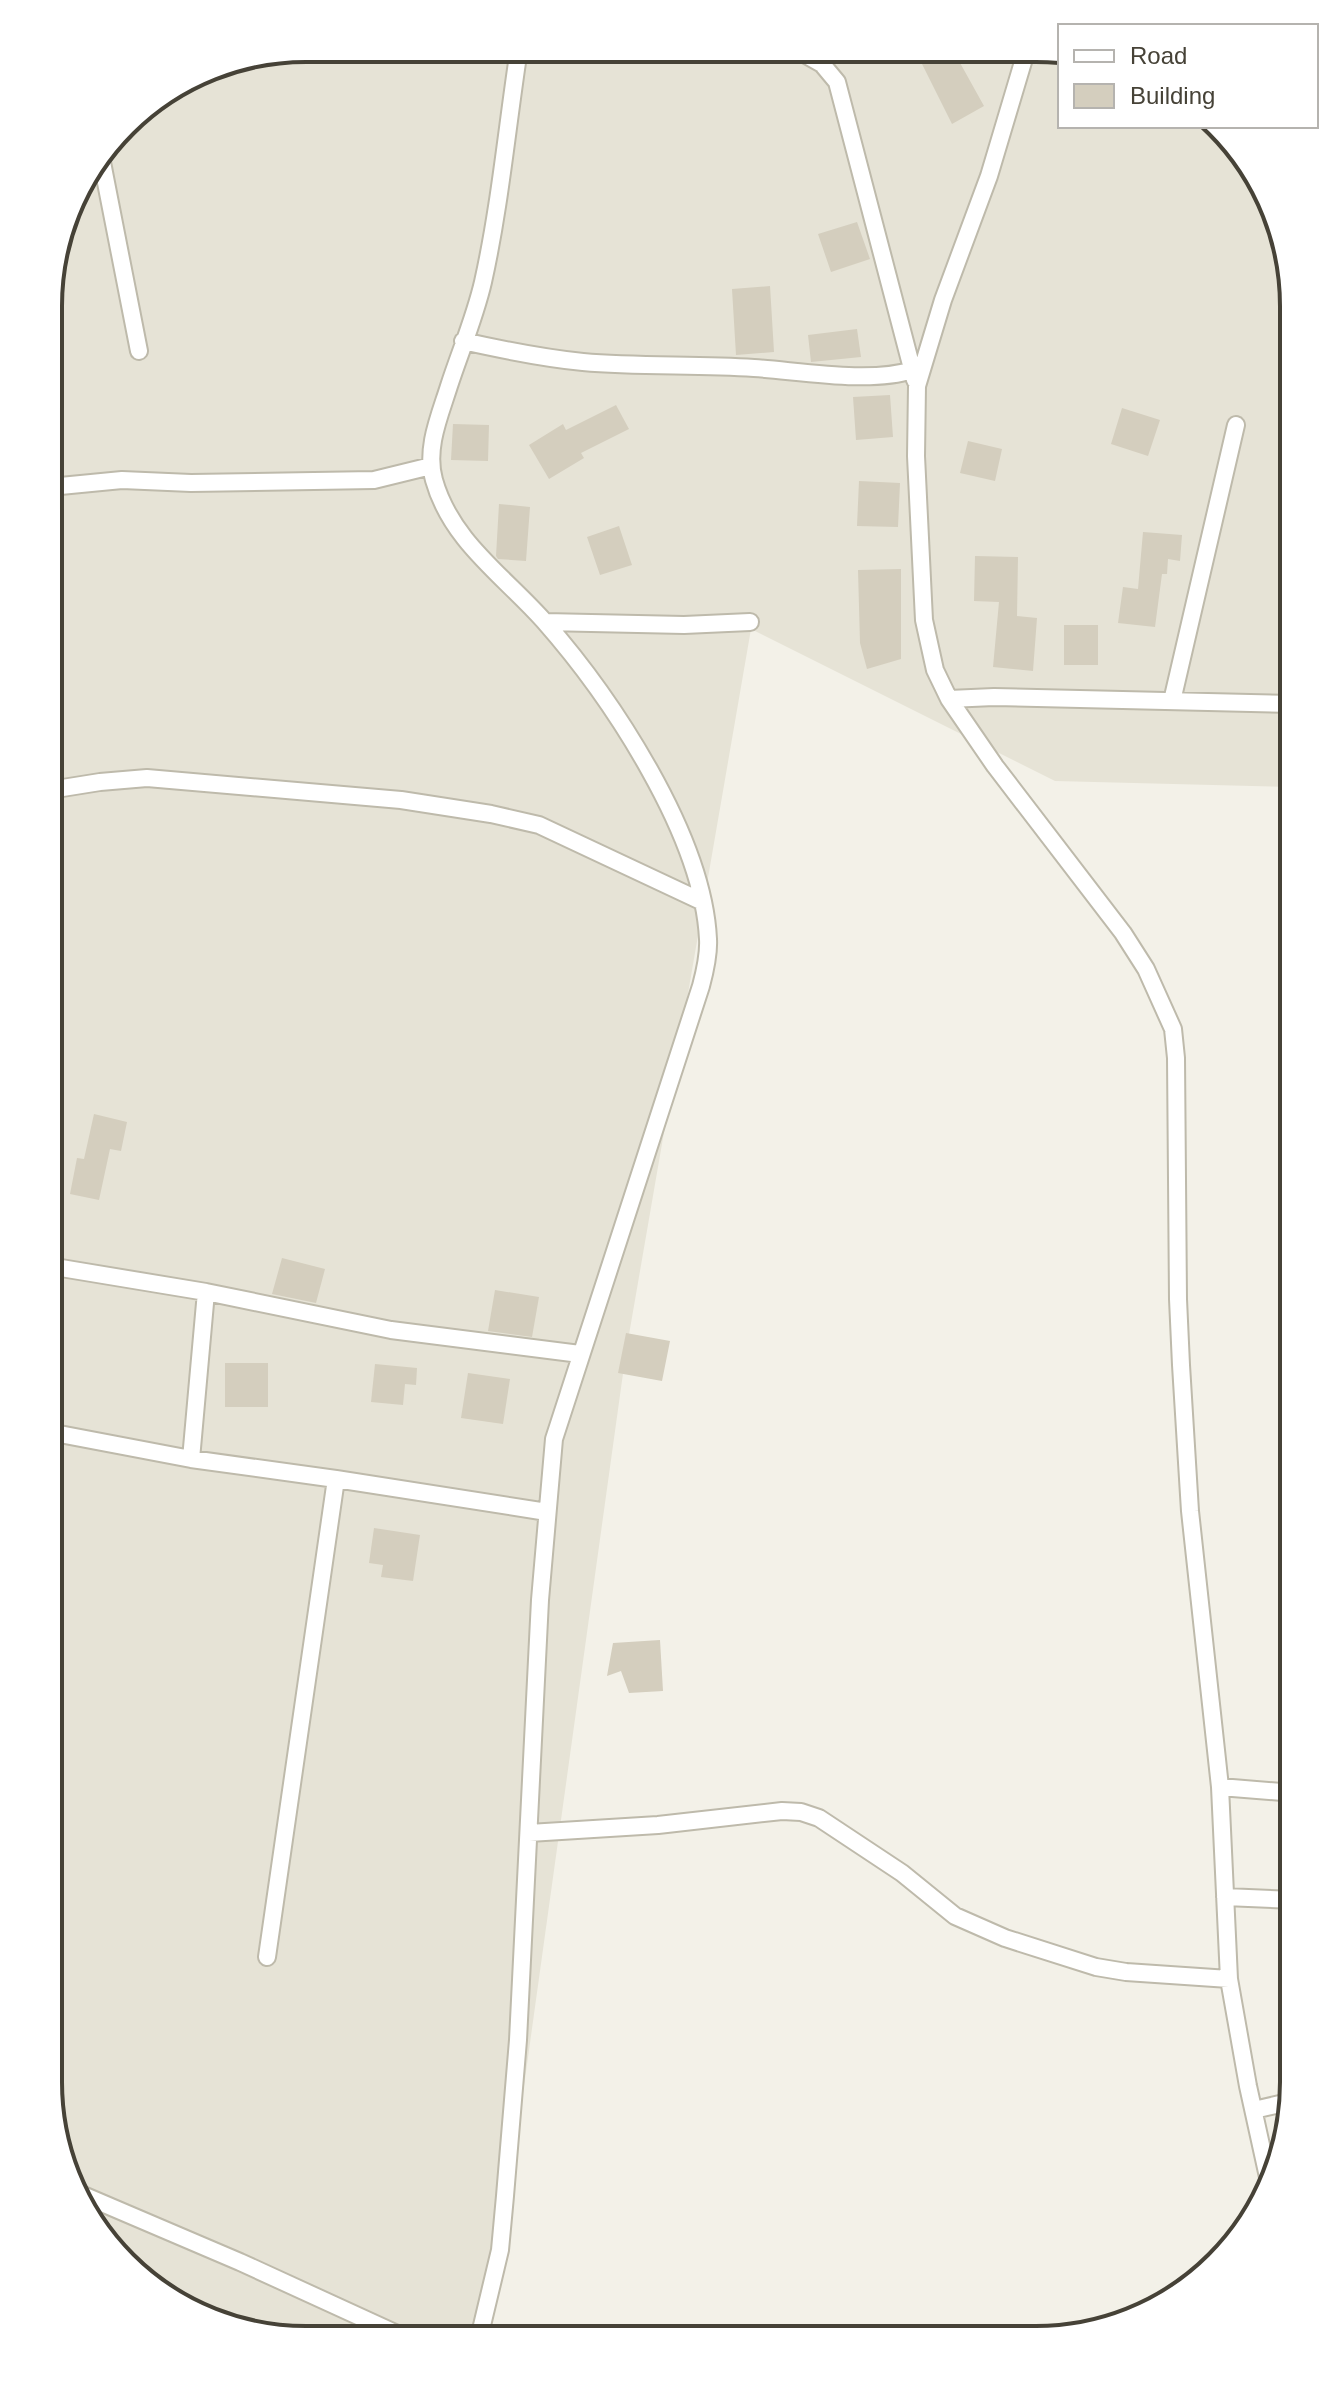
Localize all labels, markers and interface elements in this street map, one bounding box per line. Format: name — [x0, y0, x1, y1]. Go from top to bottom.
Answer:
legend — [1058, 24, 1318, 128]
text: Road — [1130, 42, 1187, 69]
text: Building — [1130, 82, 1215, 109]

